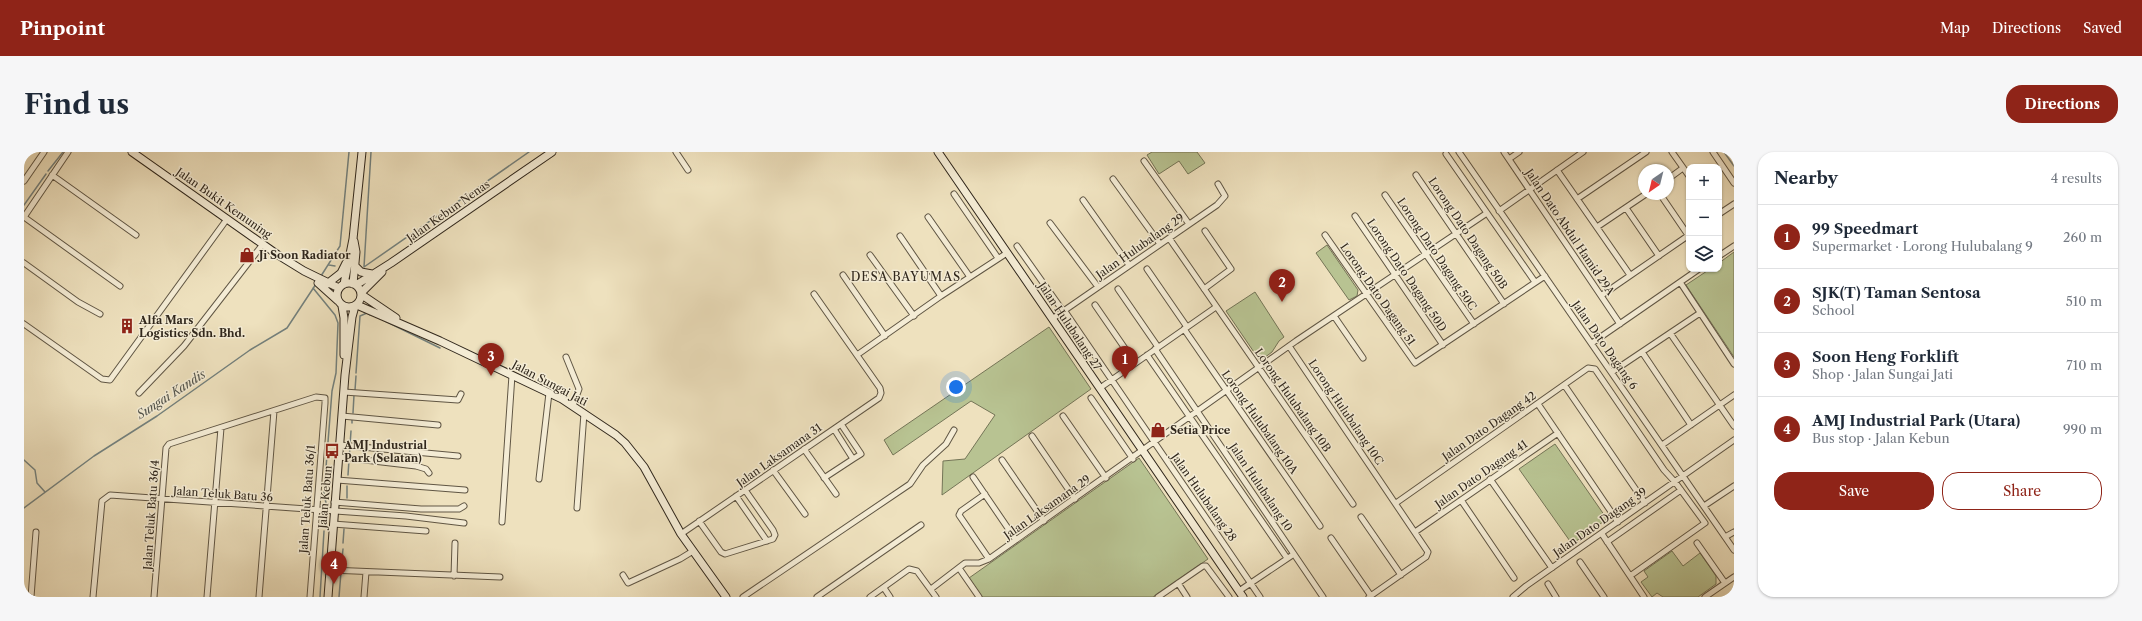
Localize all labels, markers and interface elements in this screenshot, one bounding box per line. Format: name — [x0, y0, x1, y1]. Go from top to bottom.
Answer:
text: Pinpoint — [20, 17, 105, 40]
text: Map — [1940, 19, 1970, 37]
text: Directions — [1992, 19, 2061, 37]
text: Saved — [2083, 19, 2122, 37]
button: Directions — [2006, 85, 2118, 123]
text: Find us — [24, 87, 129, 121]
street label: Jalan Bukit Kemuning — [172, 163, 275, 241]
street label: Jalan Dato Abdul Hamid 29A — [1521, 164, 1618, 299]
north arrow — [1638, 164, 1674, 200]
map controls — [1686, 164, 1722, 272]
button: + — [1686, 164, 1722, 200]
text: Nearby — [1774, 168, 1838, 188]
text: 4 results — [2051, 170, 2102, 186]
street label: Lorong Dato Dagang 50B — [1425, 175, 1511, 292]
street label: Jalan Kebun Nenas — [402, 177, 493, 246]
street label: Lorong Dato Dagang 50C — [1394, 195, 1480, 313]
button: − — [1686, 200, 1722, 236]
street label: Jalan Hulubalang 29 — [1092, 210, 1187, 283]
street label: Lorong Dato Dagang 50D — [1364, 216, 1450, 334]
text: 99 Speedmart — [1812, 219, 1918, 238]
text: 1 — [1784, 229, 1790, 245]
text: 260 m — [2063, 229, 2102, 245]
button: layers — [1686, 236, 1722, 272]
text: Supermarket · Lorong Hulubalang 9 — [1812, 238, 2033, 254]
street label: Lorong Dato Dagang 51 — [1337, 240, 1419, 348]
shop icon: Ji Soon Radiator — [238, 246, 256, 264]
place label: Ji Soon Radiator — [257, 248, 351, 262]
district label: DESA BAYUMAS — [851, 269, 961, 284]
pin: 2 — [1269, 269, 1295, 302]
street label: Jalan Hulubalang 27 — [1034, 278, 1105, 373]
text: SJK(T) Taman Sentosa — [1812, 283, 1981, 302]
text: 2 — [1783, 293, 1791, 309]
text: 510 m — [2066, 293, 2102, 309]
street label: Jalan Dato Dagang 6 — [1568, 296, 1641, 392]
text: School — [1812, 302, 1855, 318]
place label: Alfa Mars Logistics Sdn. Bhd. — [138, 313, 245, 340]
building icon: Alfa Mars Logistics Sdn. Bhd. — [118, 317, 136, 335]
pin: 3 — [478, 343, 504, 376]
street label: Lorong Hulubalang 10B — [1252, 345, 1334, 455]
pin: 1 — [1112, 346, 1138, 379]
text: Soon Heng Forklift — [1812, 347, 1959, 366]
street label: Jalan Sungai Jati — [508, 356, 591, 409]
street label: Lorong Hulubalang 10C — [1306, 357, 1386, 467]
text: 3 — [1783, 357, 1791, 373]
text: 710 m — [2066, 357, 2102, 373]
water label: Sungai Kandis — [133, 366, 209, 422]
text: Shop · Jalan Sungai Jati — [1812, 366, 1953, 382]
street label: Lorong Hulubalang 10A — [1219, 367, 1302, 477]
your location — [946, 377, 966, 397]
street label: Jalan Dato Dagang 42 — [1438, 388, 1539, 465]
text: AMJ Industrial Park (Utara) — [1812, 411, 2020, 430]
street label: Jalan Laksamana 31 — [732, 420, 825, 491]
shop icon: Setia Price — [1149, 421, 1167, 439]
text: 4 — [1783, 421, 1791, 437]
text: 990 m — [2063, 421, 2102, 437]
place label: Setia Price — [1170, 423, 1231, 437]
text: Bus stop · Jalan Kebun — [1812, 430, 1950, 446]
street label: Jalan Dato Dagang 41 — [1430, 437, 1530, 512]
place label: AMJ Industrial Park (Selatan) — [343, 438, 427, 465]
street label: Jalan Hulubalang 10 — [1225, 439, 1296, 534]
bus stop icon: AMJ Industrial Park (Selatan) — [323, 442, 341, 460]
street label: Jalan Teluk Batu 36/1 — [296, 444, 318, 556]
street label: Jalan Hulubalang 28 — [1167, 449, 1240, 544]
street label: Jalan Teluk Batu 36/4 — [140, 459, 162, 572]
street label: Jalan Kebun — [315, 465, 335, 531]
street label: Jalan Laksamana 29 — [999, 472, 1093, 543]
button: Save — [1774, 472, 1934, 510]
button: Share — [1942, 472, 2102, 510]
street label: Jalan Teluk Batu 36 — [171, 483, 274, 505]
street label: Jalan Dato Dagang 39 — [1549, 484, 1650, 561]
pin: 4 — [321, 551, 347, 584]

